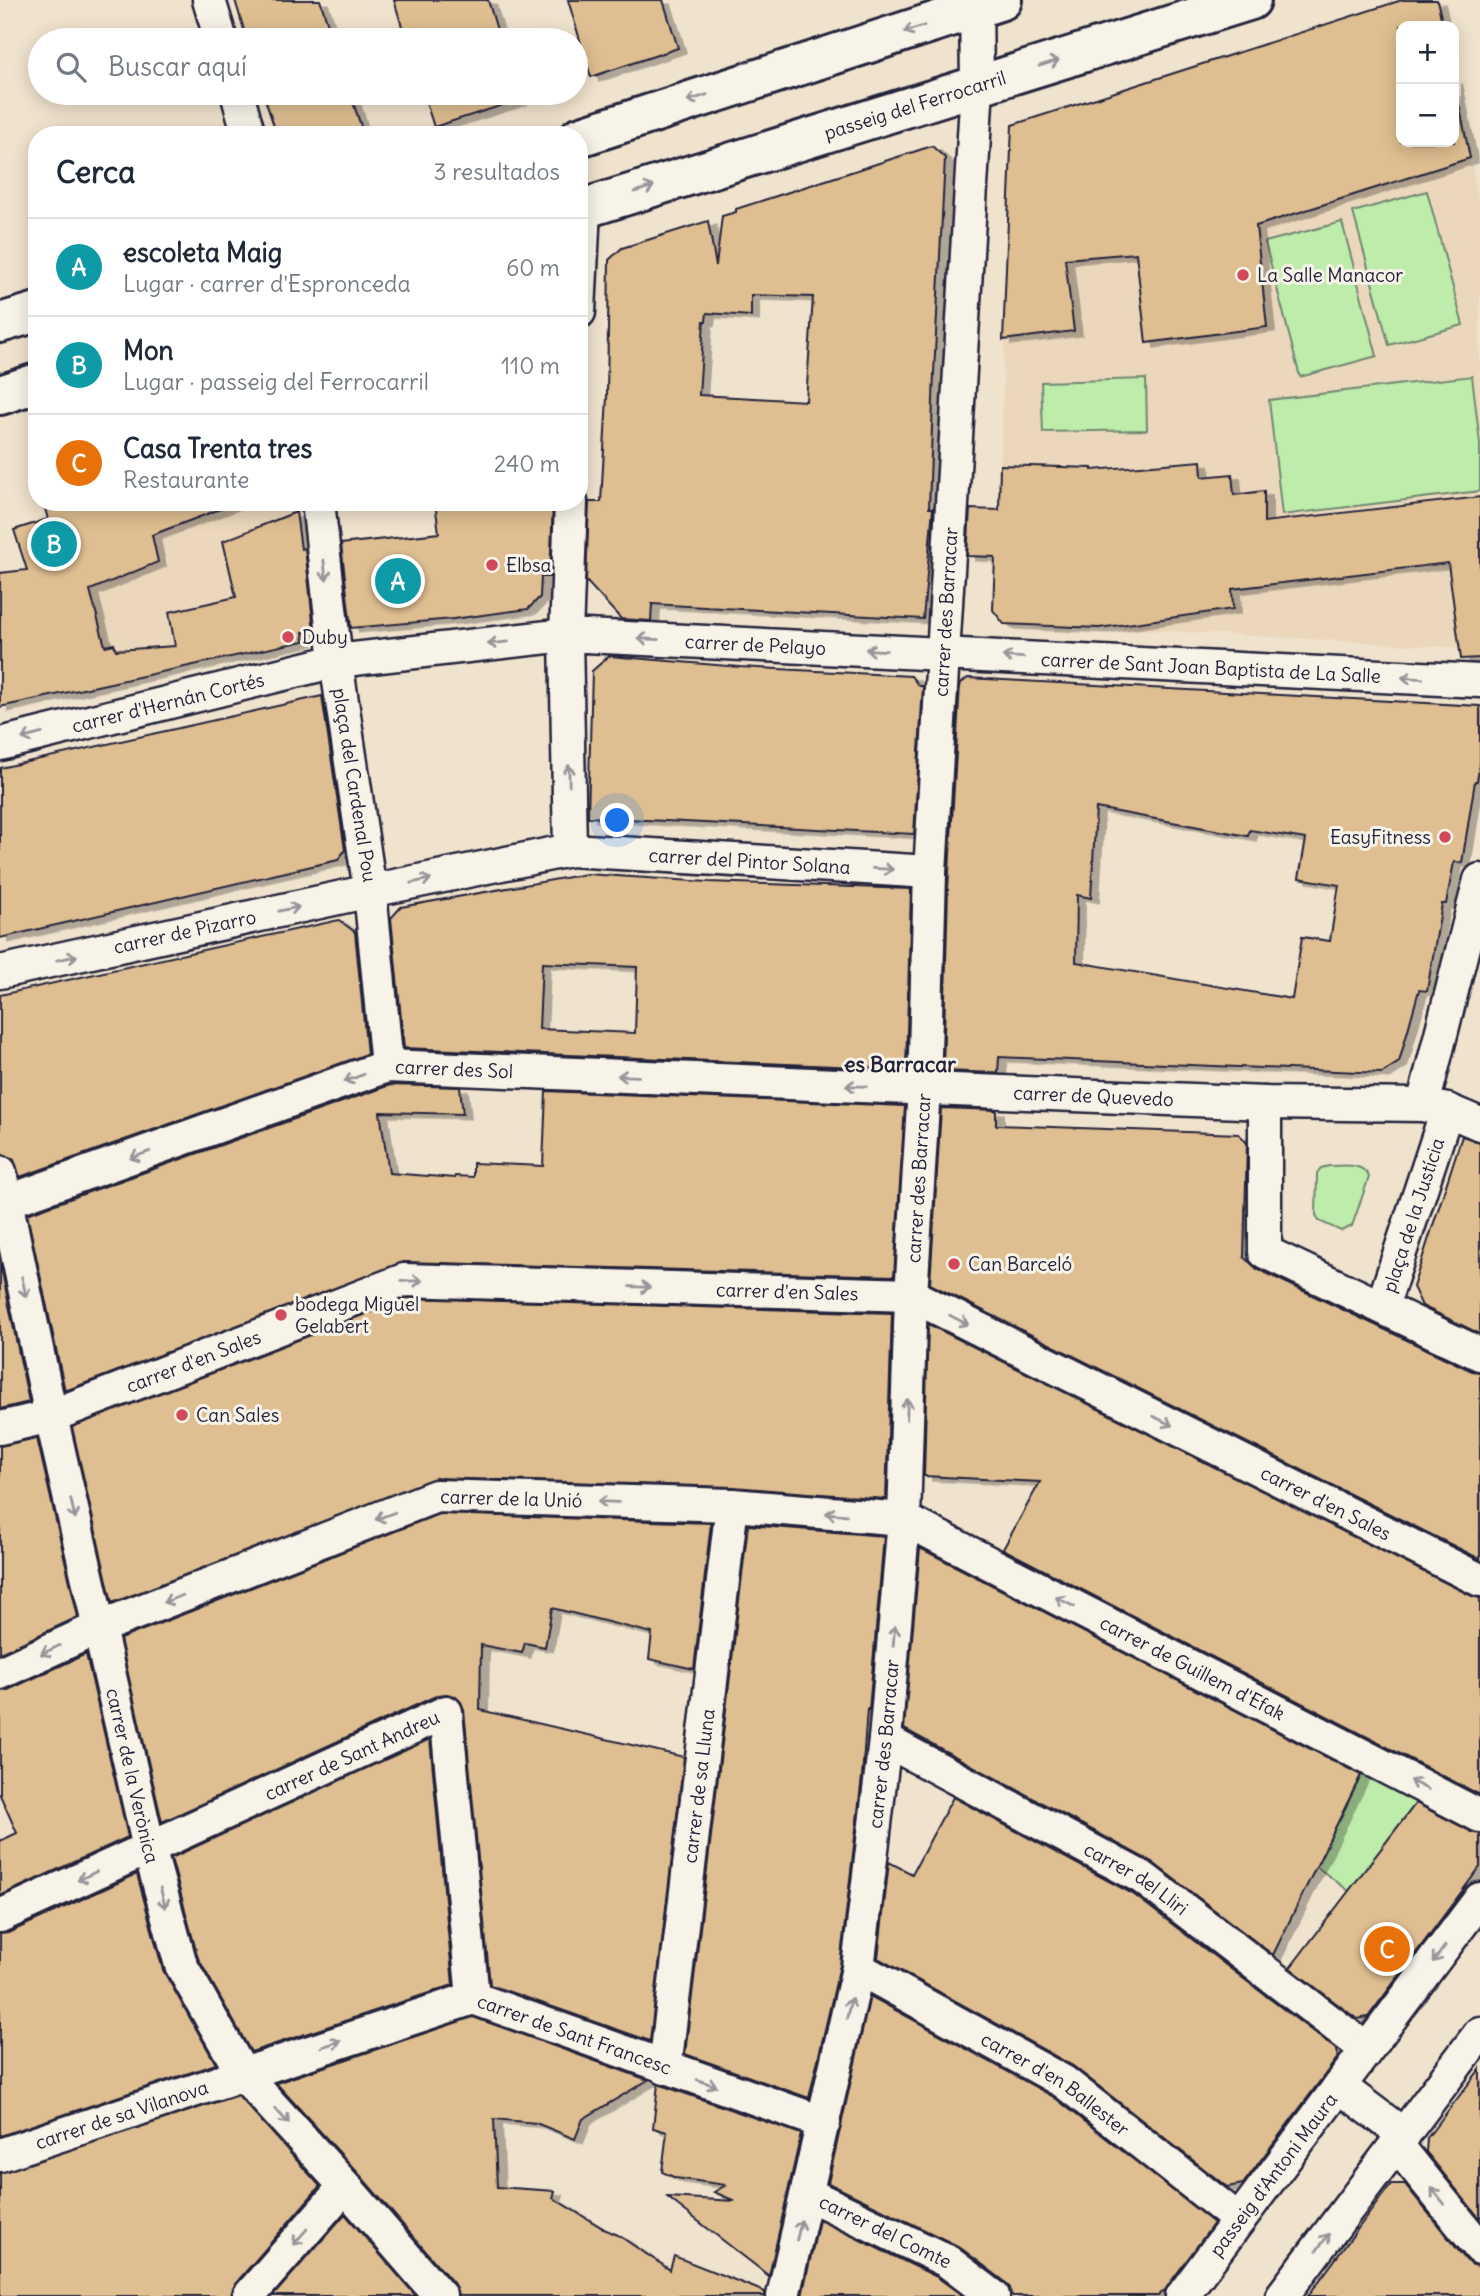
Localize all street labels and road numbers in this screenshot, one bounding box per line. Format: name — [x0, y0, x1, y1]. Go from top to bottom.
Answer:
street label: passeig del Ferrocarril — [821, 65, 1009, 145]
street label: carrer des Barracar — [928, 526, 963, 697]
street label: carrer de Pelayo — [684, 629, 827, 660]
street label: carrer de Sant Joan Baptista de La Salle — [1040, 647, 1382, 688]
street label: carrer d'Hernán Cortés — [69, 667, 267, 738]
street label: plaça del Cardenal Pou — [328, 686, 382, 884]
street label: carrer del Pintor Solana — [648, 843, 851, 879]
street label: carrer de Pizarro — [111, 904, 258, 959]
street label: carrer des Sol — [395, 1054, 513, 1083]
street label: carrer de Quevedo — [1013, 1080, 1174, 1111]
street label: carrer des Barracar — [901, 1092, 936, 1264]
street label: plaça de la Justícia — [1377, 1135, 1449, 1295]
street label: carrer d'en Sales — [716, 1277, 859, 1305]
street label: carrer d'en Sales — [123, 1324, 264, 1398]
street label: carrer d'en Sales — [1257, 1460, 1395, 1546]
street label: carrer de la Unió — [440, 1484, 583, 1512]
street label: carrer de Guillem d'Efak — [1096, 1610, 1289, 1726]
street label: carrer des Barracar — [863, 1658, 904, 1830]
street label: carrer de la Verònica — [101, 1686, 165, 1866]
street label: carrer de Sant Andreu — [261, 1705, 443, 1805]
street label: carrer de sa Lluna — [677, 1707, 720, 1865]
street label: carrer del Lliri — [1080, 1837, 1193, 1920]
street label: carrer de Sant Francesc — [474, 1989, 675, 2080]
street label: carrer d'en Ballester — [977, 2027, 1134, 2141]
street label: carrer de sa Vilanova — [32, 2075, 211, 2155]
street label: passeig d'Antoni Maura — [1204, 2088, 1342, 2261]
street label: carrer del Comte — [815, 2189, 956, 2273]

